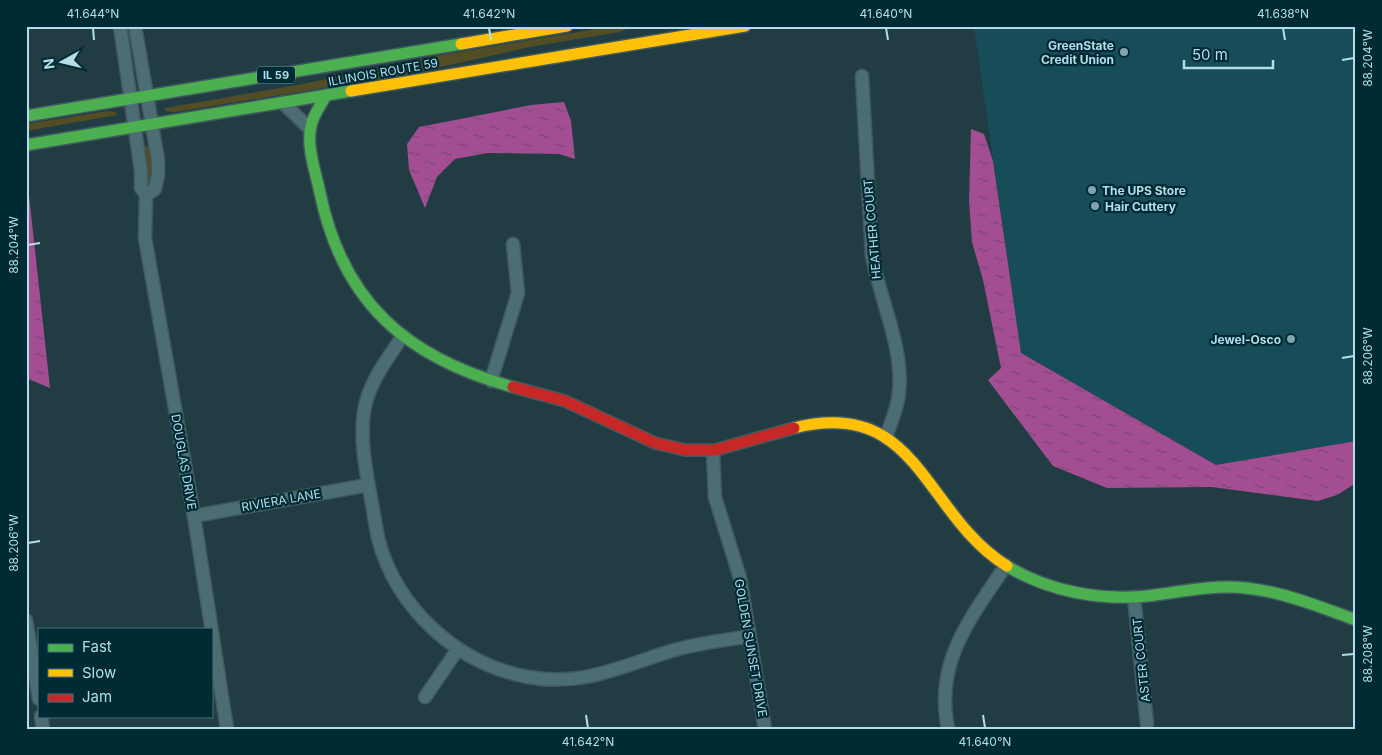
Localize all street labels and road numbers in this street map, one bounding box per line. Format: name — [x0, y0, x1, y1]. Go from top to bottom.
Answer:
street label: ILLINOIS ROUTE 59 — [327, 55, 439, 89]
road number: IL 59 — [257, 66, 295, 84]
street label: HEATHER COURT — [860, 178, 884, 280]
street label: DOUGLAS DRIVE — [168, 413, 200, 511]
street label: RIVIERA LANE — [240, 486, 322, 514]
street label: GOLDEN SUNSET DRIVE — [731, 578, 771, 718]
street label: ASTER COURT — [1129, 617, 1153, 703]

